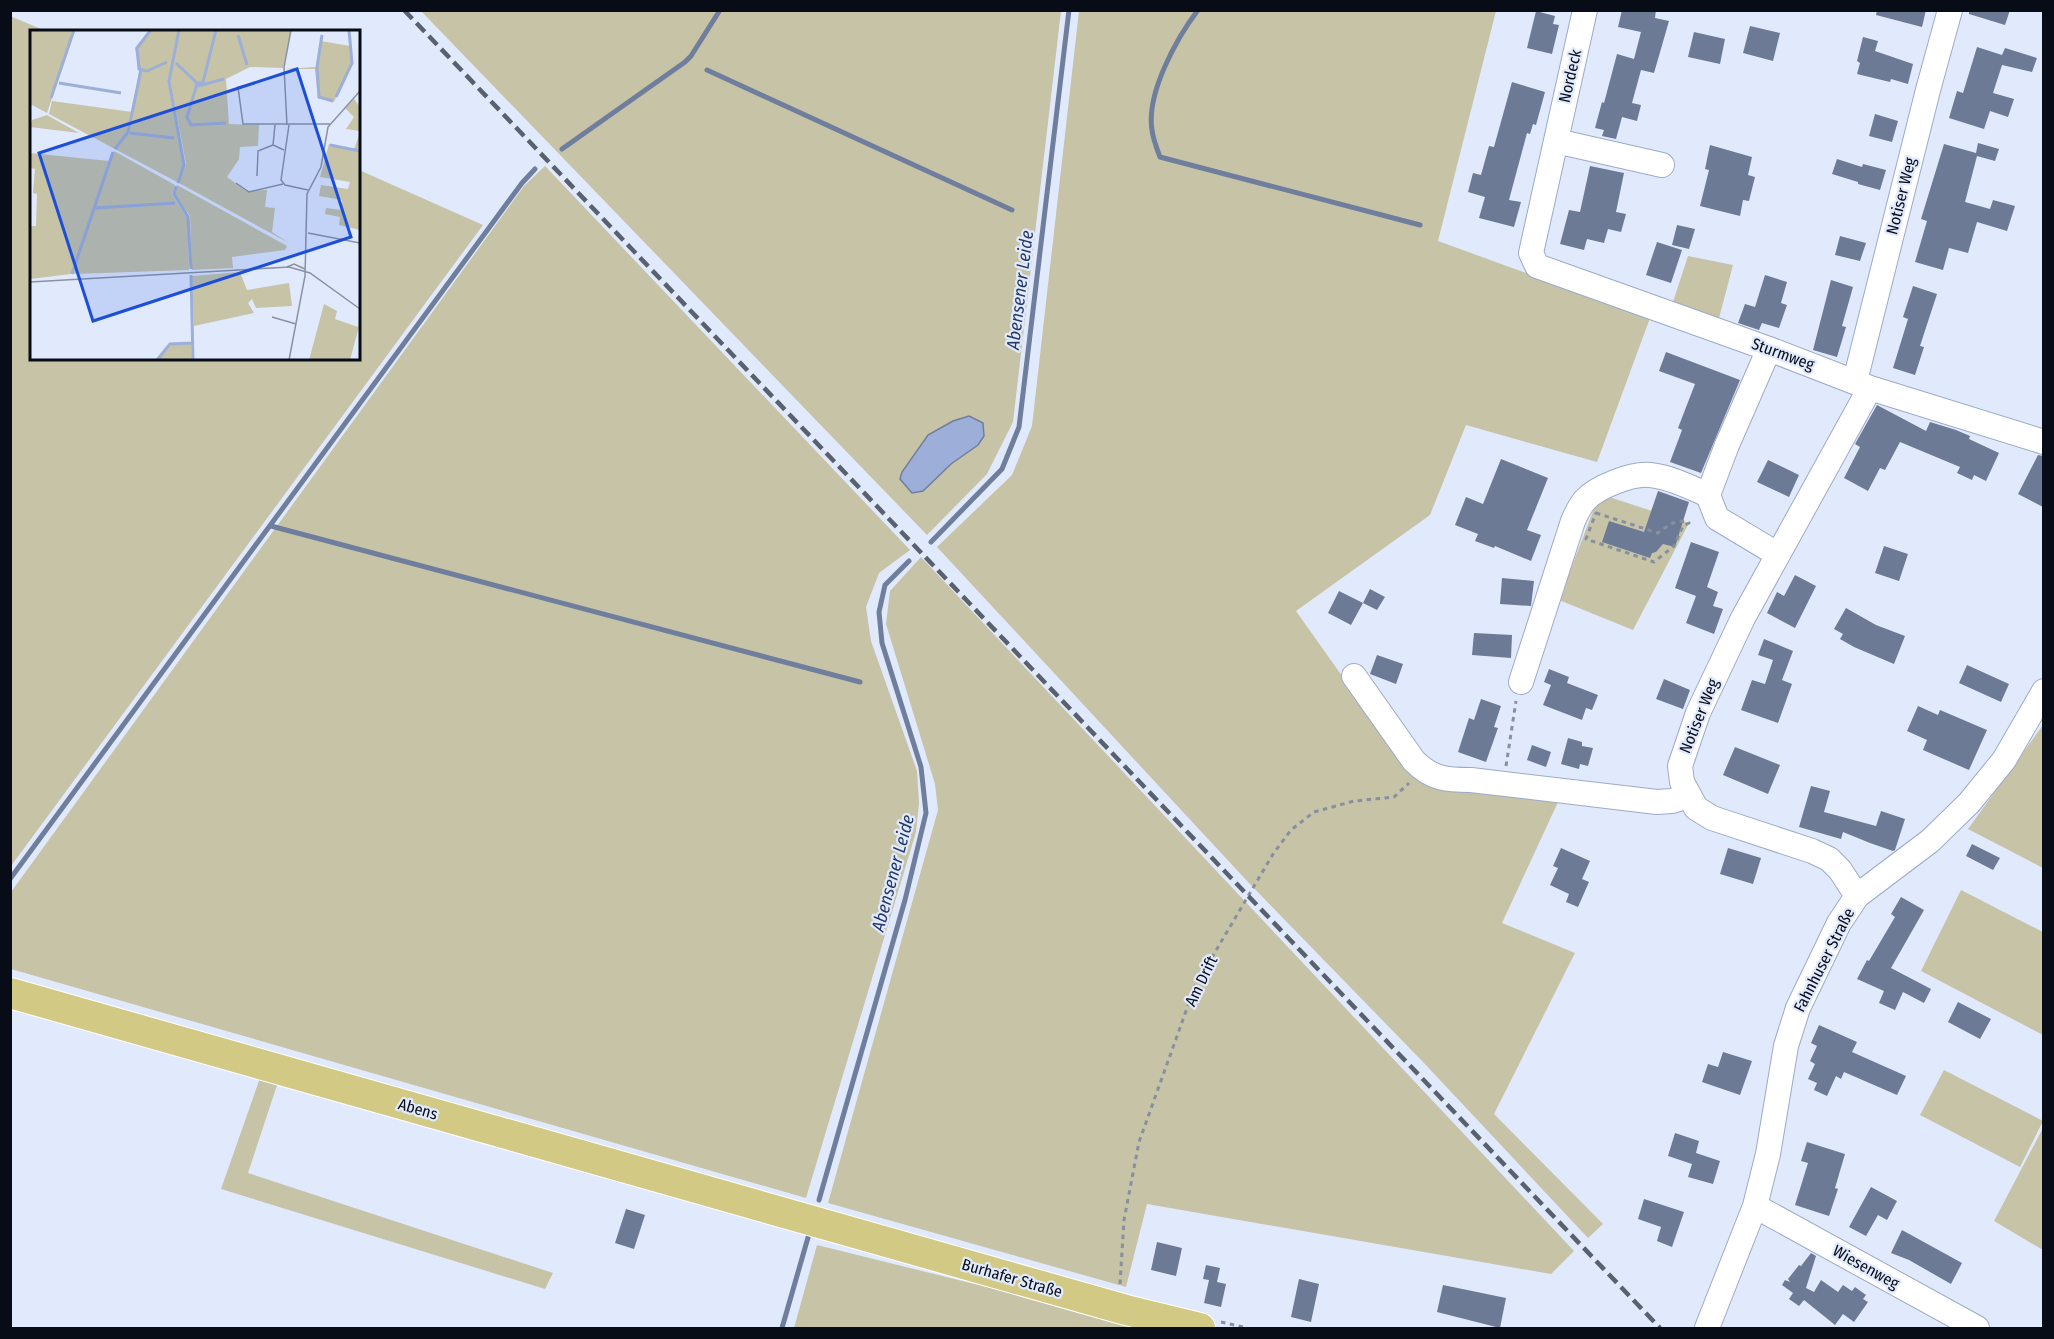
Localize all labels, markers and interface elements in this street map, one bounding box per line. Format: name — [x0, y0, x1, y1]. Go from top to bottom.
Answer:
inset map — [30, 30, 360, 360]
street label: Nordeck — [1555, 47, 1585, 104]
street label: Notiser Weg — [1882, 155, 1920, 236]
water label: Abensener Leide — [1002, 229, 1038, 352]
street label: Sturmweg — [1749, 334, 1817, 374]
street label: Notiser Weg — [1675, 676, 1723, 756]
water label: Abensener Leide — [867, 812, 919, 935]
street label: Fahnhuser Straße — [1790, 905, 1858, 1015]
street label: Am Drift — [1181, 952, 1222, 1009]
street label: Abens — [396, 1094, 440, 1124]
street label: Wiesenweg — [1829, 1241, 1903, 1293]
street label: Burhafer Straße — [960, 1255, 1064, 1301]

